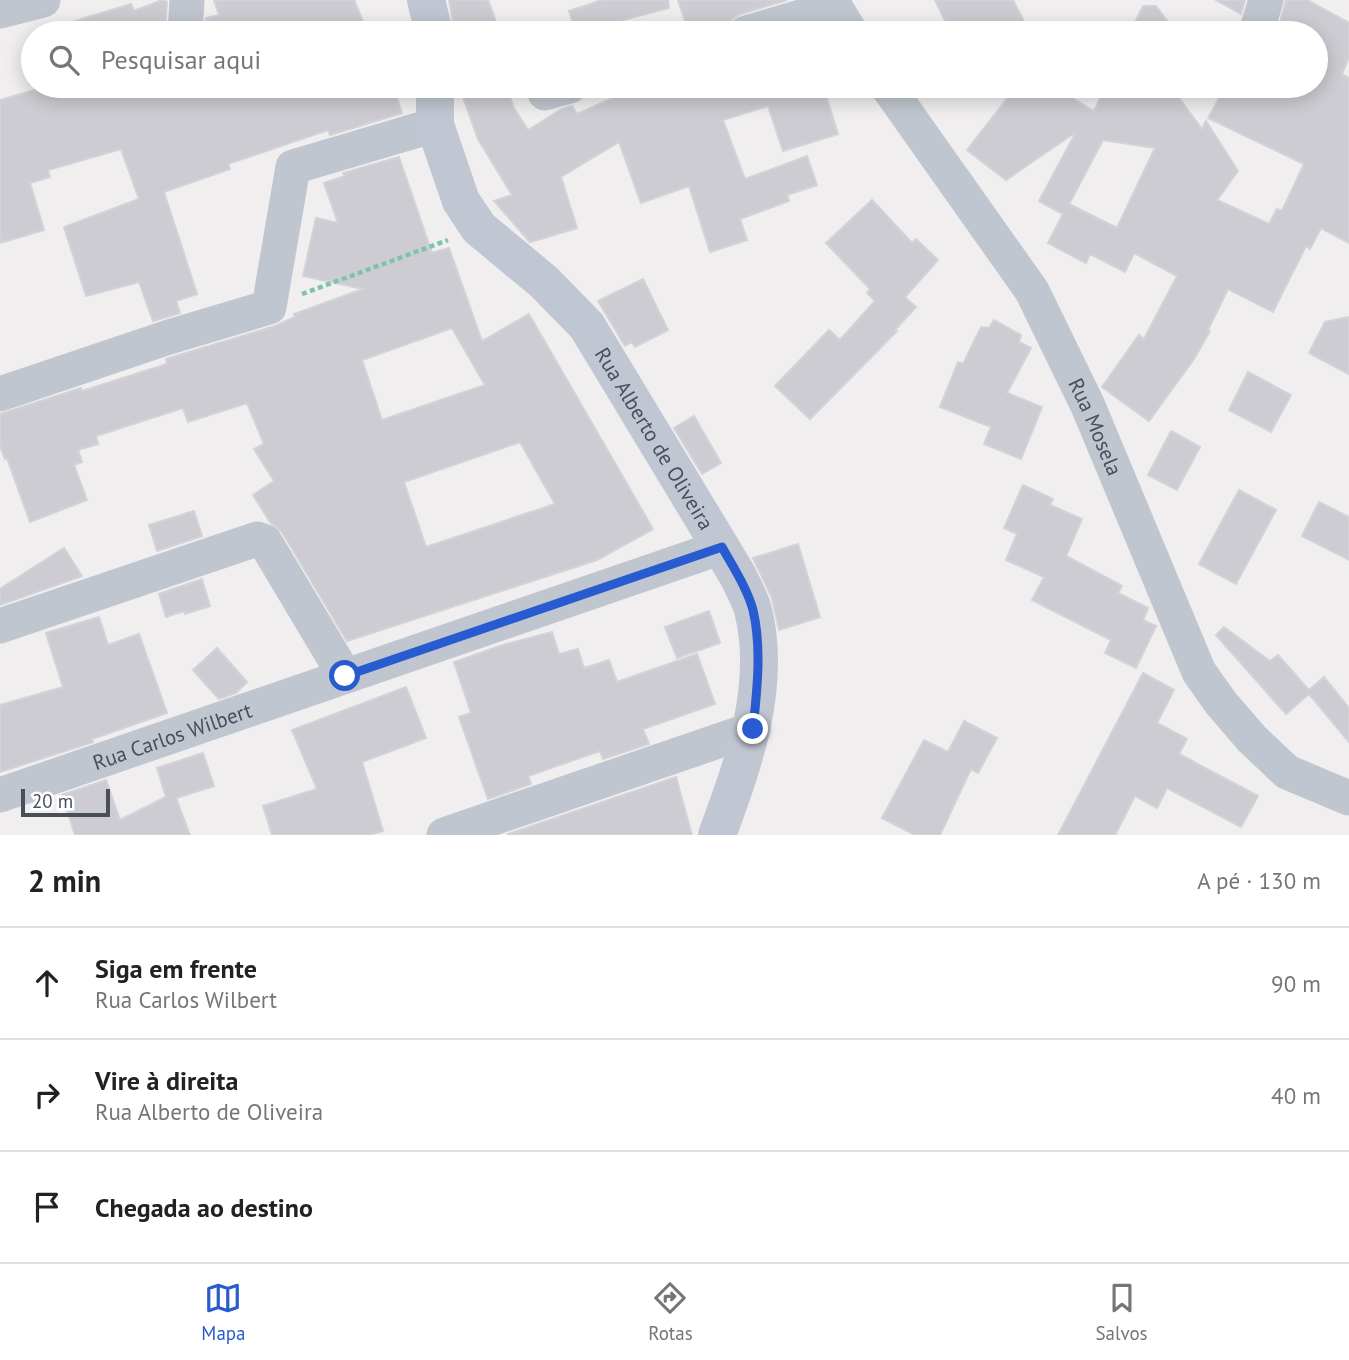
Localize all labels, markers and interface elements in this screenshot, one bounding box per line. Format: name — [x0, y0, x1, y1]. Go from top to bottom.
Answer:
search box — [21, 21, 1328, 98]
icon: search — [45, 41, 83, 79]
text: Pesquisar aqui — [101, 43, 261, 76]
street label: Rua Alberto de Oliveira — [589, 342, 720, 535]
street label: Rua Mosela — [1063, 373, 1129, 479]
route start — [329, 660, 360, 691]
street label: Rua Carlos Wilbert — [89, 696, 255, 776]
route end — [737, 713, 768, 744]
scale bar — [21, 786, 110, 818]
text: 20 m — [32, 789, 73, 813]
text: 2 min — [28, 861, 101, 900]
text: A pé · 130 m — [1197, 866, 1321, 895]
text: Siga em frente — [95, 952, 257, 985]
icon: ahead — [28, 964, 66, 1002]
text: 90 m — [1271, 969, 1321, 998]
text: Rua Carlos Wilbert — [95, 985, 277, 1014]
text: Vire à direita — [95, 1064, 238, 1097]
icon: right — [28, 1076, 66, 1114]
text: 40 m — [1271, 1081, 1321, 1110]
text: Rua Alberto de Oliveira — [95, 1097, 323, 1126]
icon: arrive — [28, 1188, 66, 1226]
text: Chegada ao destino — [95, 1191, 313, 1224]
tab: Mapa — [201, 1279, 246, 1345]
tab: Rotas — [648, 1279, 693, 1345]
tab: Salvos — [1095, 1279, 1148, 1345]

